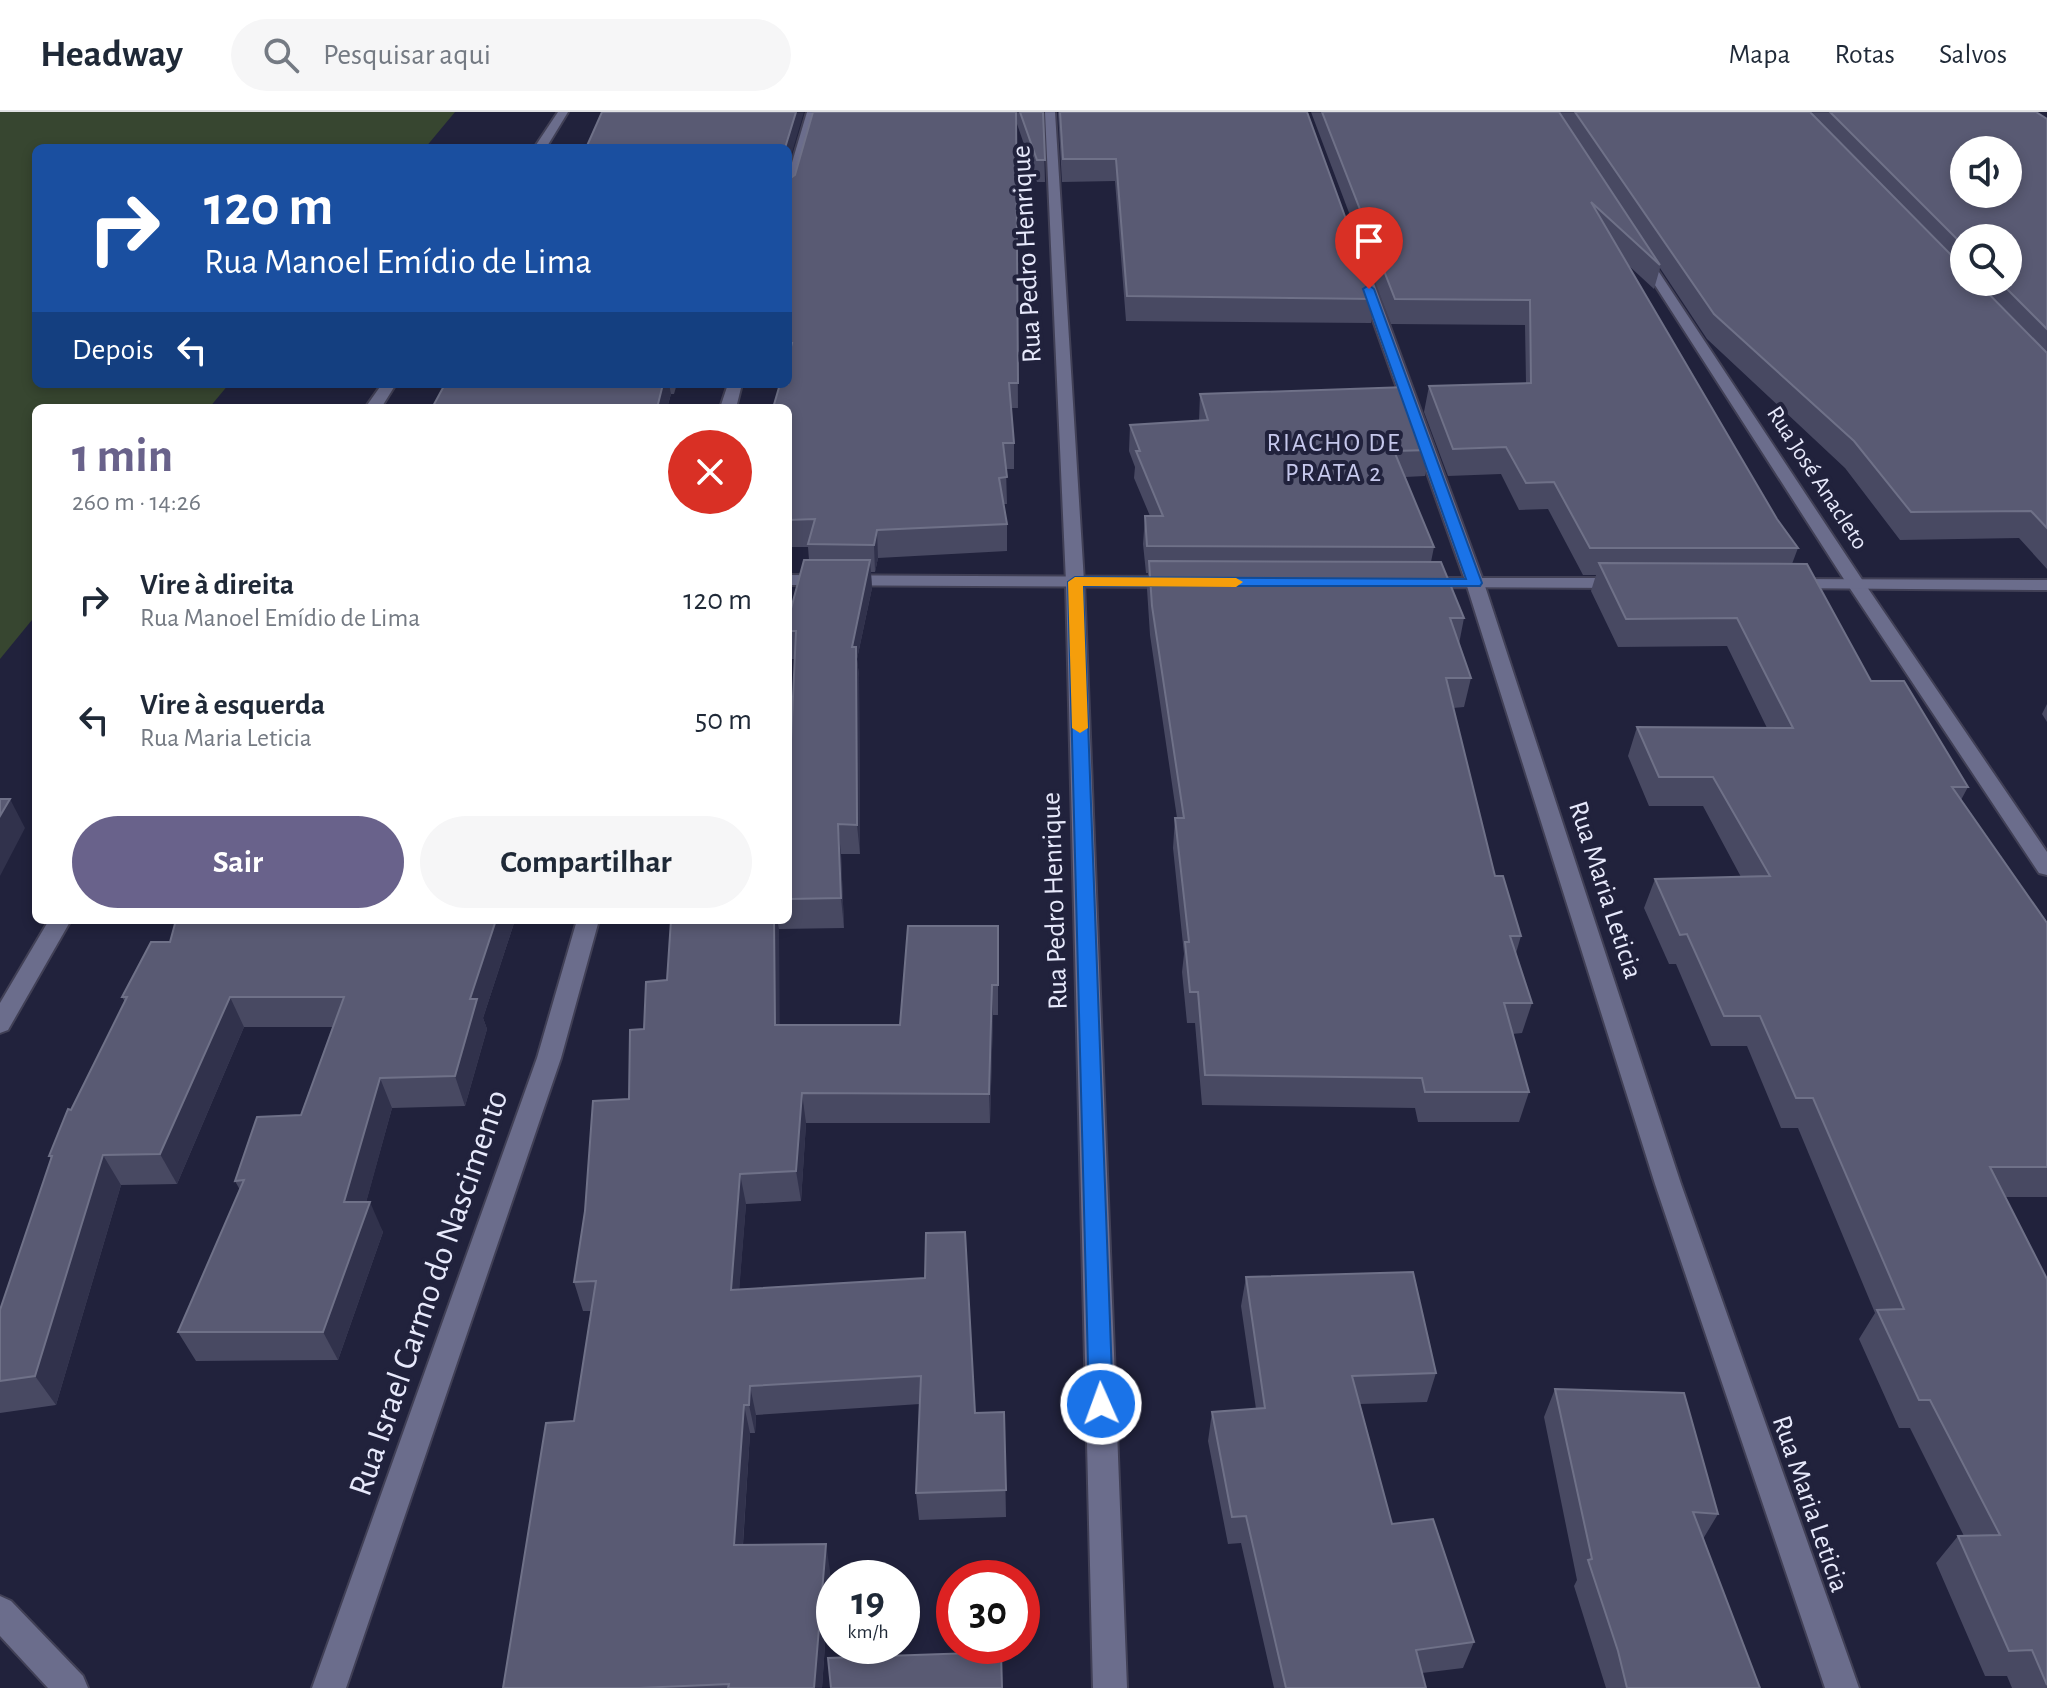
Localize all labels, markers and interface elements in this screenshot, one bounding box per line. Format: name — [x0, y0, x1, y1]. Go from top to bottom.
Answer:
search box — [231, 19, 791, 91]
icon: search — [259, 33, 303, 77]
text: Headway — [40, 36, 183, 74]
text: Pesquisar aqui — [323, 40, 491, 70]
text: Mapa — [1729, 41, 1790, 69]
text: Rotas — [1834, 41, 1895, 69]
text: Salvos — [1939, 41, 2007, 69]
map controls — [1950, 136, 2022, 296]
button: sound — [1950, 136, 2022, 208]
street label: Rua Pedro Henrique — [1007, 144, 1047, 364]
icon: right — [72, 176, 176, 280]
text: 120 m — [204, 179, 333, 235]
pin — [1335, 207, 1403, 289]
icon: arrive — [1347, 219, 1391, 263]
button: search — [1950, 224, 2022, 296]
text: Rua Manoel Emídio de Lima — [204, 244, 592, 280]
icon: left — [170, 328, 214, 372]
text: Depois — [72, 335, 154, 365]
street label: Rua José Anacleto — [1762, 402, 1872, 554]
button: close — [668, 430, 752, 514]
district label: RIACHO DE PRATA 2 — [1266, 430, 1402, 486]
text: 1 min — [72, 433, 173, 481]
text: 260 m · 14:26 — [72, 489, 201, 515]
text: Vire à direita — [140, 570, 294, 600]
icon: right — [72, 578, 116, 622]
text: 120 m — [683, 585, 752, 615]
text: Rua Manoel Emídio de Lima — [140, 605, 420, 631]
text: Vire à esquerda — [140, 690, 325, 720]
icon: left — [72, 698, 116, 742]
text: 50 m — [695, 705, 752, 735]
text: Rua Maria Leticia — [140, 725, 312, 751]
street label: Rua Pedro Henrique — [1037, 792, 1073, 1010]
street label: Rua Maria Leticia — [1563, 798, 1647, 982]
button: Sair — [72, 816, 404, 908]
button: Compartilhar — [420, 816, 752, 908]
street label: Rua Israel Carmo do Nascimento — [343, 1086, 515, 1500]
position arrow — [1059, 1362, 1143, 1446]
street label: Rua Maria Leticia — [1767, 1412, 1853, 1596]
speed limit sign: 30 — [936, 1560, 1040, 1664]
text: 19 — [851, 1582, 885, 1622]
text: km/h — [847, 1622, 889, 1642]

